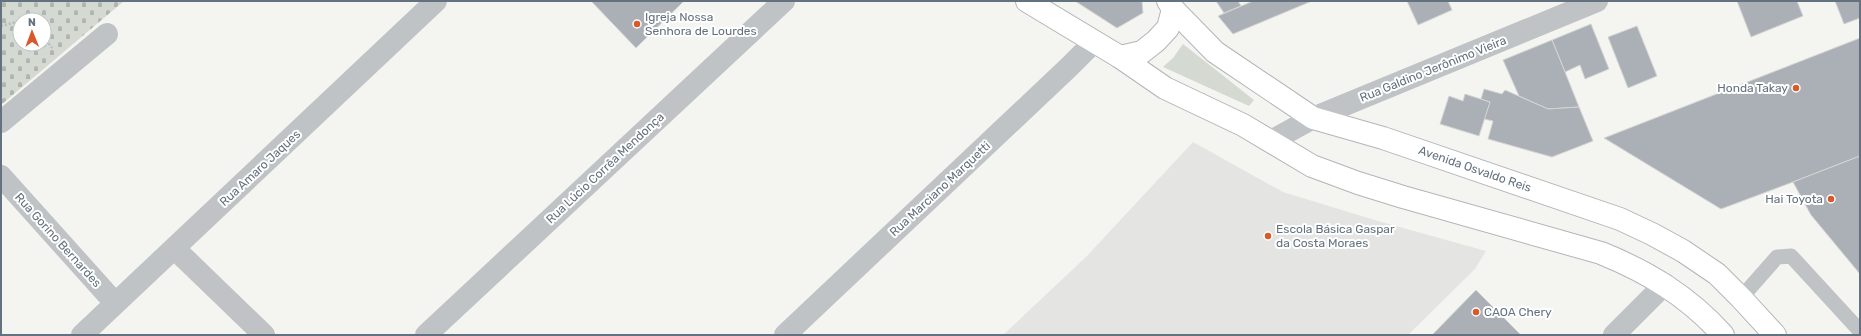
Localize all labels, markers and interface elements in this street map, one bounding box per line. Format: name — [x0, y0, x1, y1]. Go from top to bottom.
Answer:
place label: Igreja Nossa Senhora de Lourdes — [645, 10, 757, 38]
north arrow — [12, 12, 52, 52]
text: N — [28, 16, 36, 29]
marker: Igreja Nossa Senhora de Lourdes — [632, 19, 642, 29]
street label: Rua Galdino Jerônimo Vieira — [1358, 33, 1508, 105]
place label: Honda Takay — [1717, 81, 1788, 95]
marker: Honda Takay — [1791, 83, 1801, 93]
street label: Rua Lúcio Corrêa Mendonça — [543, 110, 667, 226]
street label: Rua Amaro Jaques — [217, 127, 303, 209]
street label: Rua Marciano Marquetti — [887, 139, 993, 239]
street label: Avenida Osvaldo Reis — [1417, 143, 1533, 195]
street label: Rua Gorino Bernardes — [12, 190, 104, 290]
place label: Hai Toyota — [1765, 192, 1823, 206]
marker: Hai Toyota — [1826, 194, 1836, 204]
place label: Escola Básica Gaspar da Costa Moraes — [1276, 222, 1395, 250]
marker: Escola Básica Gaspar da Costa Moraes — [1263, 231, 1273, 241]
place label: CAOA Chery — [1484, 305, 1552, 319]
marker: CAOA Chery — [1471, 307, 1481, 317]

